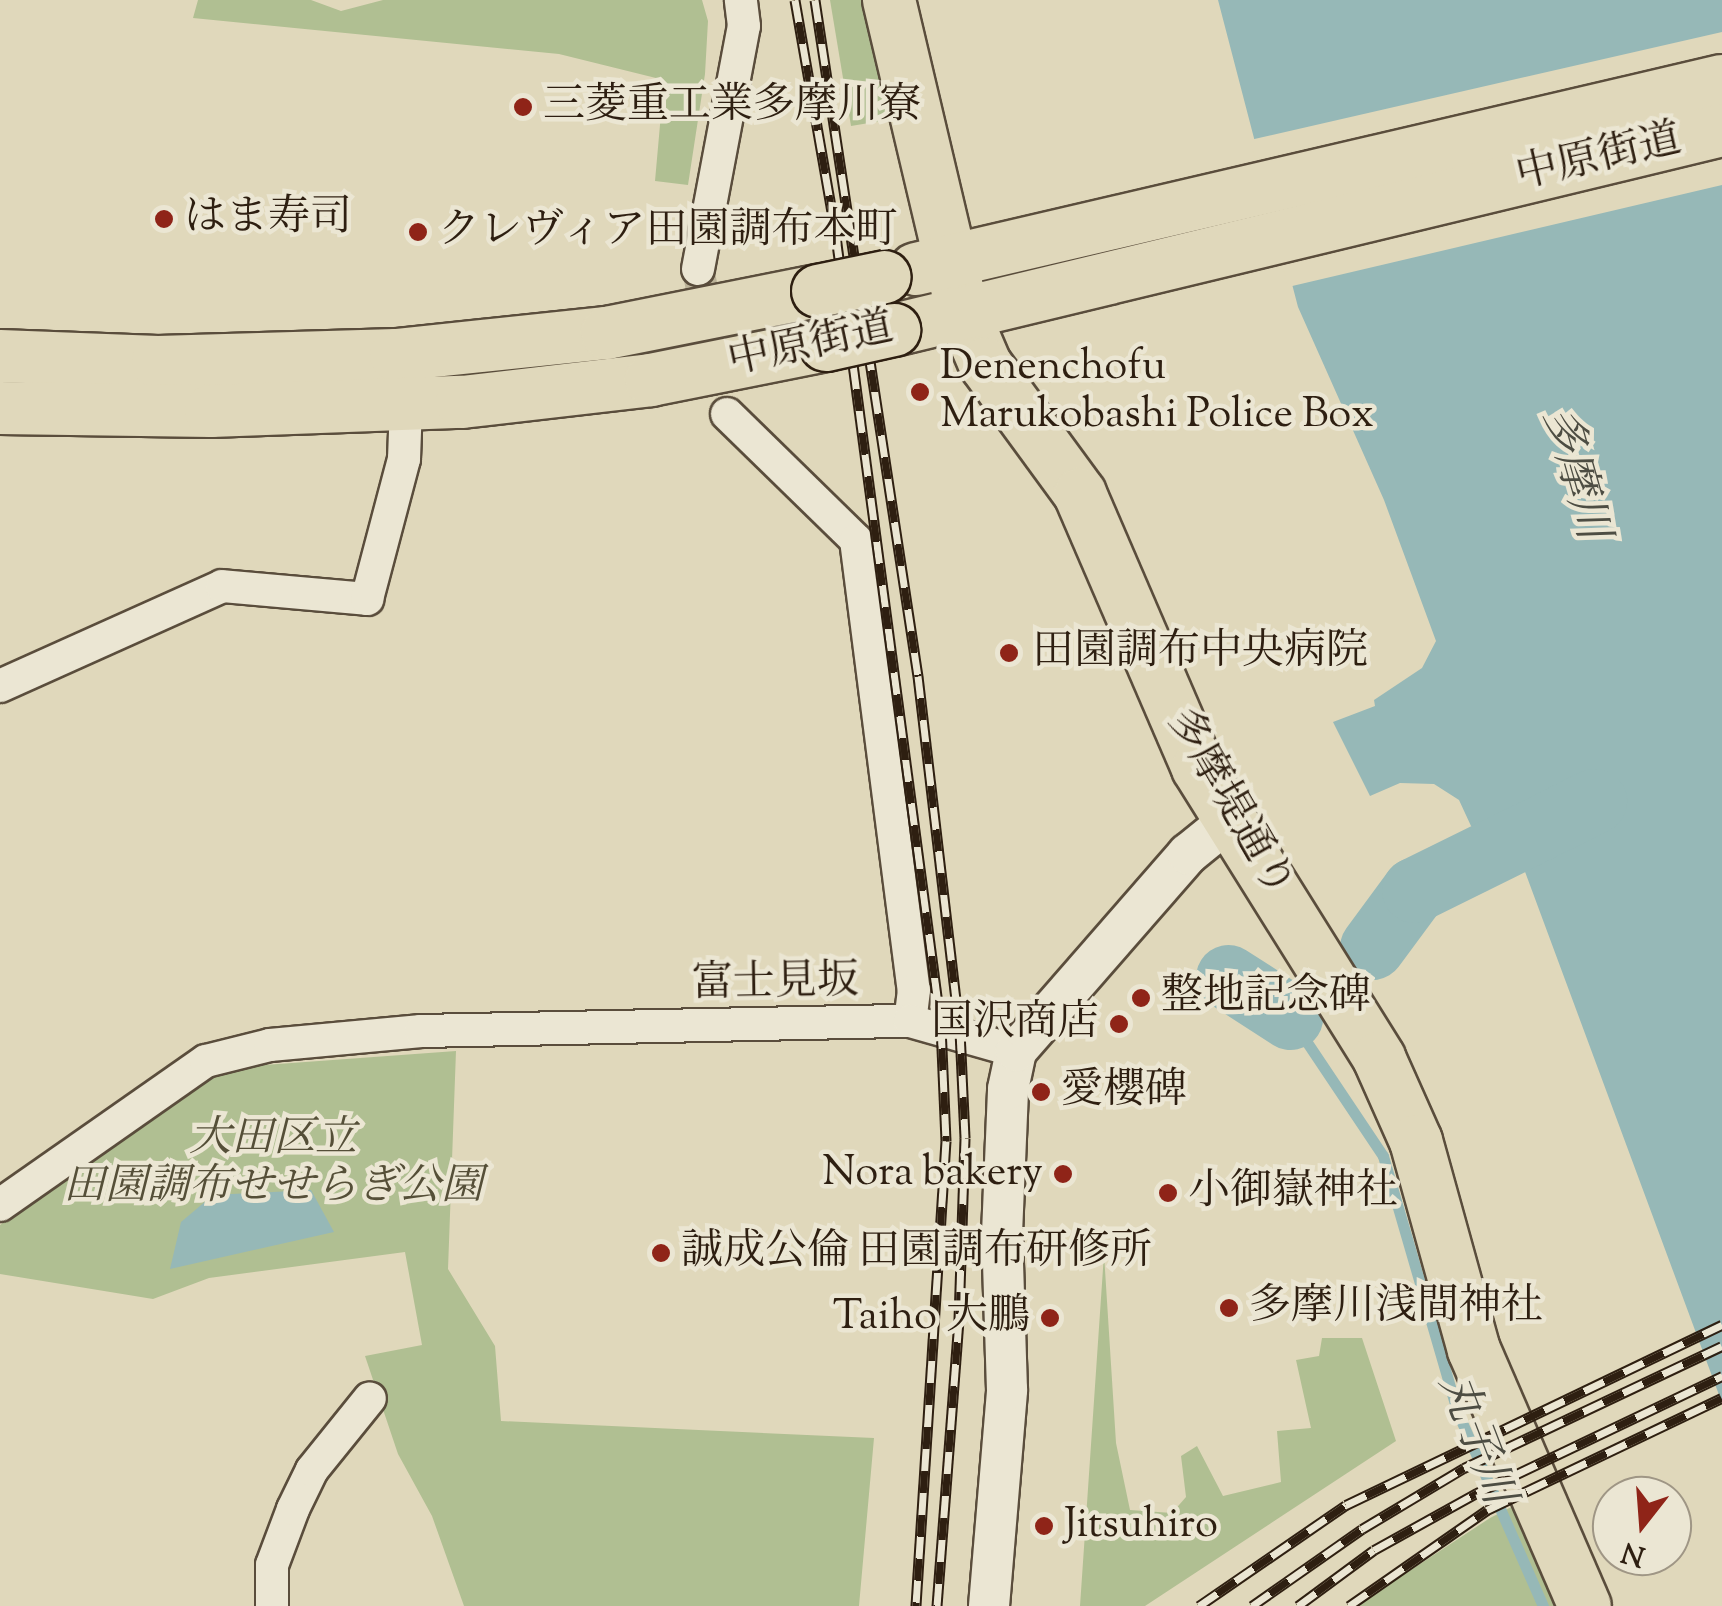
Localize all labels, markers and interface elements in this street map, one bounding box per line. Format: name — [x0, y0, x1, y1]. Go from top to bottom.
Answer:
place label: 三菱重工業多摩川寮 — [543, 82, 921, 132]
marker: 三菱重工業多摩川寮 — [512, 96, 534, 118]
street label: 中原街道 — [1511, 116, 1687, 202]
place label: はま寿司 — [184, 194, 352, 244]
place label: クレヴィア田園調布本町 — [438, 207, 900, 257]
marker: はま寿司 — [153, 208, 175, 230]
marker: クレヴィア田園調布本町 — [407, 221, 429, 243]
street label: 中原街道 — [724, 304, 898, 388]
place label: Denenchofu Marukobashi Police Box — [940, 343, 1374, 442]
marker: Denenchofu Marukobashi Police Box — [909, 381, 931, 403]
water label: 多摩川 — [1528, 402, 1618, 546]
place label: 田園調布中央病院 — [1032, 628, 1368, 678]
marker: 田園調布中央病院 — [996, 640, 1022, 666]
street label: 多摩堤通り — [1155, 700, 1303, 908]
street label: 富士見坂 — [691, 957, 859, 1011]
place label: 整地記念碑 — [1161, 973, 1371, 1023]
marker: 整地記念碑 — [1130, 987, 1152, 1009]
place label: 国沢商店 — [931, 999, 1099, 1049]
marker: 国沢商店 — [1108, 1013, 1130, 1035]
place label: 愛櫻碑 — [1061, 1067, 1187, 1117]
marker: 愛櫻碑 — [1030, 1081, 1052, 1103]
park label: 大田区立 田園調布せせらぎ公園 — [63, 1115, 483, 1214]
place label: Nora bakery — [822, 1149, 1043, 1199]
marker: Nora bakery — [1052, 1163, 1074, 1185]
place label: 小御嶽神社 — [1188, 1168, 1398, 1218]
marker: 小御嶽神社 — [1157, 1182, 1179, 1204]
place label: 誠成公倫 田園調布研修所 — [681, 1228, 1152, 1278]
marker: 誠成公倫 田園調布研修所 — [650, 1242, 672, 1264]
place label: 多摩川浅間神社 — [1249, 1283, 1543, 1333]
place label: Taiho 大鵬 — [833, 1293, 1030, 1343]
marker: 多摩川浅間神社 — [1218, 1297, 1240, 1319]
marker: Taiho 大鵬 — [1039, 1307, 1061, 1329]
water label: 丸子川 — [1425, 1367, 1523, 1513]
north arrow — [1592, 1476, 1692, 1576]
place label: Jitsuhiro — [1064, 1501, 1218, 1551]
marker: Jitsuhiro — [1033, 1515, 1055, 1537]
text: N — [1617, 1530, 1650, 1575]

